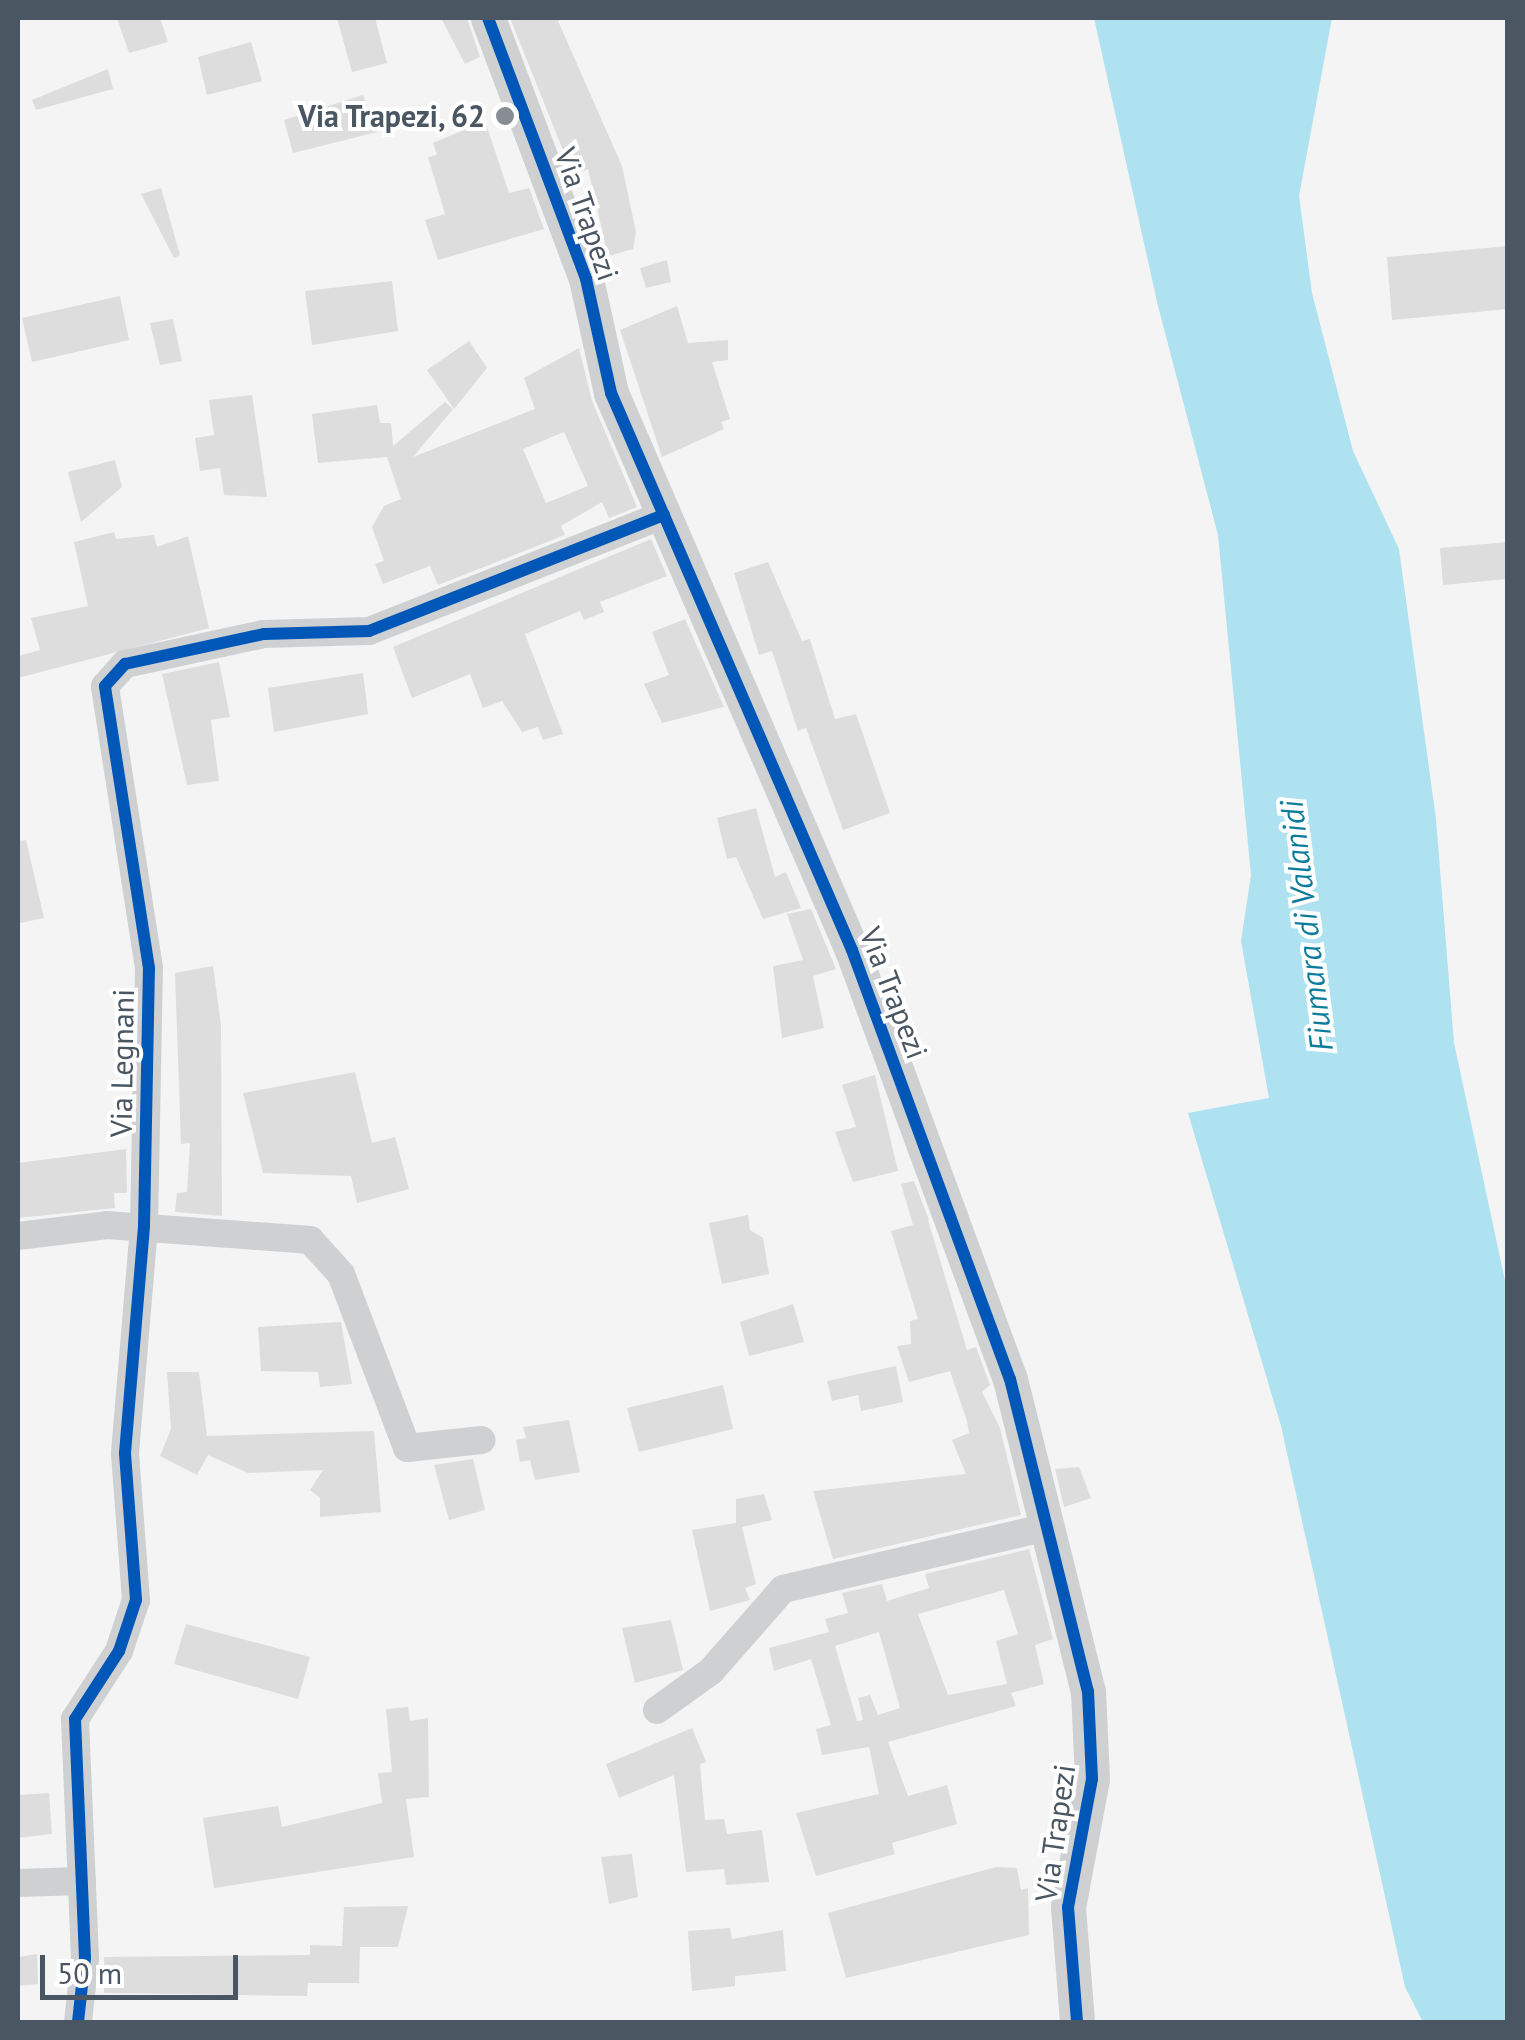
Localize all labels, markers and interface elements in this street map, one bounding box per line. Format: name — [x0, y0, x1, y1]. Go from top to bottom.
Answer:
place label: Via Trapezi, 62 — [295, 98, 485, 134]
marker: Via Trapezi, 62 — [494, 105, 516, 127]
street label: Via Trapezi — [547, 142, 627, 286]
water label: Fiumara di Valanidi — [1271, 798, 1341, 1054]
street label: Via Trapezi — [852, 922, 936, 1064]
street label: Via Legnani — [103, 988, 141, 1138]
street label: Via Trapezi — [1027, 1762, 1083, 1904]
scale bar — [45, 1935, 242, 1997]
text: 50 m — [57, 1953, 122, 1992]

